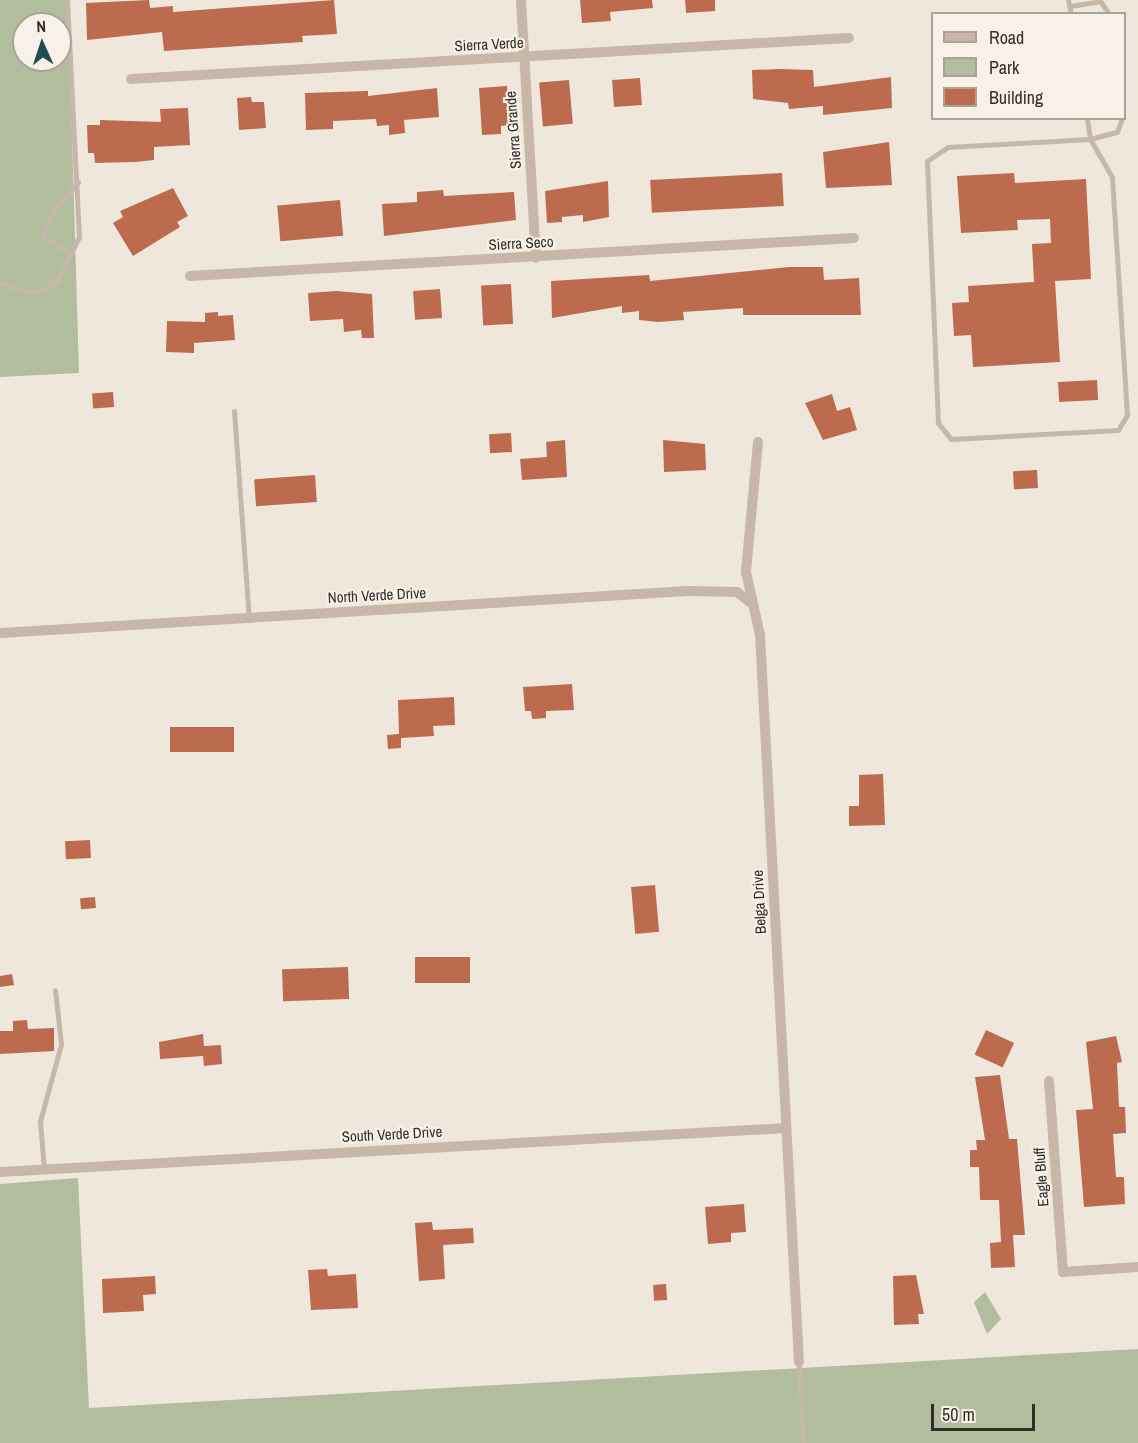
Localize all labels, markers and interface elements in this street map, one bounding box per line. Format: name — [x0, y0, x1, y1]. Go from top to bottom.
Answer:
north arrow — [12, 12, 72, 72]
legend — [931, 12, 1126, 120]
text: N — [36, 15, 46, 37]
text: Road — [989, 25, 1024, 50]
street label: Sierra Verde — [454, 33, 524, 55]
text: Park — [989, 55, 1019, 80]
text: Building — [989, 85, 1043, 110]
street label: Sierra Grande — [501, 90, 525, 170]
street label: Sierra Seco — [488, 232, 554, 254]
street label: North Verde Drive — [327, 583, 427, 607]
street label: Belga Drive — [748, 869, 770, 935]
street label: South Verde Drive — [341, 1122, 443, 1146]
street label: Eagle Bluff — [1030, 1147, 1052, 1207]
scale bar — [934, 1392, 1038, 1430]
text: 50 m — [942, 1402, 975, 1427]

